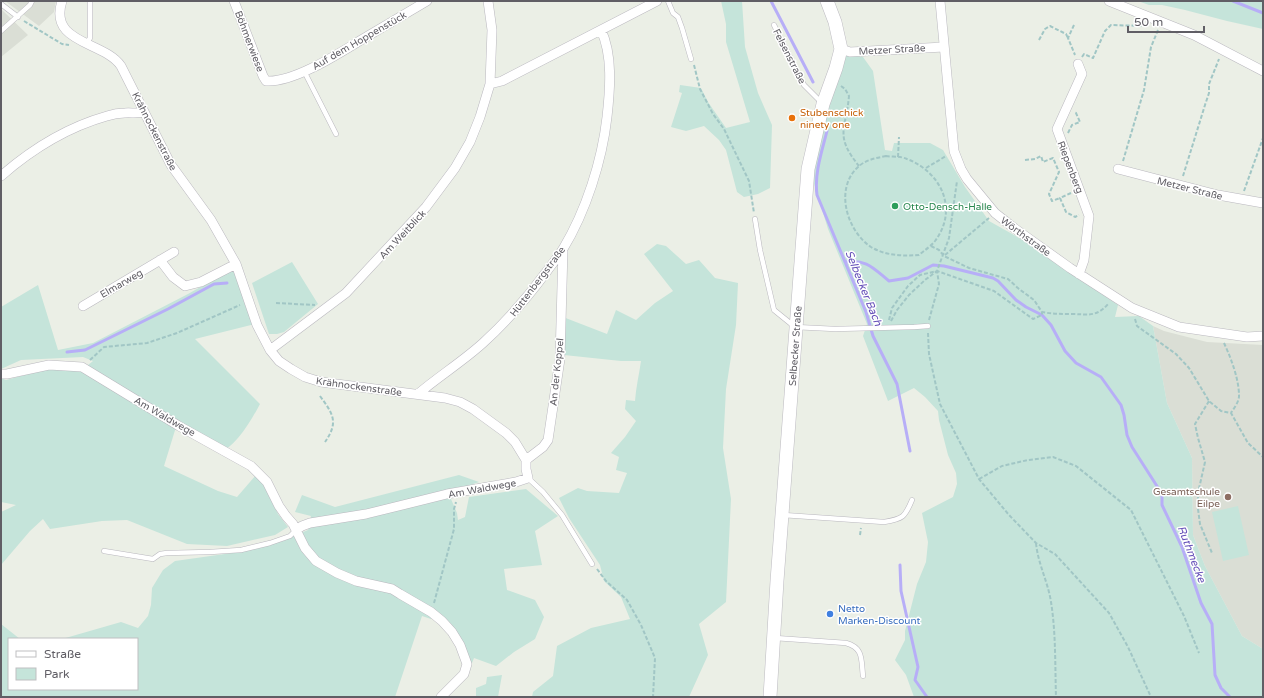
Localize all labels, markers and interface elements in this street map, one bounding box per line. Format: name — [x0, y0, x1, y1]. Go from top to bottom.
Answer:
scale bar — [1128, 8, 1204, 34]
street label: Böhmerwiese — [232, 9, 266, 74]
street label: Auf dem Hoppenstück — [310, 9, 409, 73]
text: 50 m — [1134, 15, 1163, 29]
street label: Felsenstraße — [770, 27, 808, 86]
street label: Metzer Straße — [858, 42, 926, 58]
street label: Krähnockenstraße — [129, 90, 179, 173]
place label: Stubenschick ninety one — [800, 107, 864, 131]
marker: Stubenschick ninety one — [787, 113, 797, 123]
street label: Riepenberg — [1055, 139, 1086, 195]
street label: Metzer Straße — [1156, 175, 1224, 203]
marker: Otto-Densch-Halle — [890, 201, 900, 211]
place label: Otto-Densch-Halle — [903, 201, 992, 213]
street label: Am Weitblick — [377, 207, 429, 262]
street label: Wörthstraße — [998, 215, 1053, 259]
street label: Hüttenbergstraße — [508, 244, 568, 319]
water label: Selbecker Bach — [842, 249, 885, 328]
street label: Elmarweg — [98, 267, 145, 301]
street label: Selbecker Straße — [787, 305, 805, 386]
street label: An der Koppel — [547, 338, 567, 407]
street label: Krähnockenstraße — [315, 375, 403, 399]
street label: Am Waldwege — [132, 394, 198, 439]
street label: Am Waldwege — [447, 477, 517, 501]
place label: Gesamtschule Eilpe — [1153, 486, 1220, 510]
marker: Gesamtschule Eilpe — [1223, 492, 1233, 502]
water label: Ruthmecke — [1175, 524, 1209, 585]
place label: Netto Marken-Discount — [838, 603, 920, 627]
marker: Netto Marken-Discount — [825, 609, 835, 619]
legend — [8, 638, 138, 690]
text: Straße — [44, 647, 81, 661]
text: Park — [44, 667, 70, 681]

